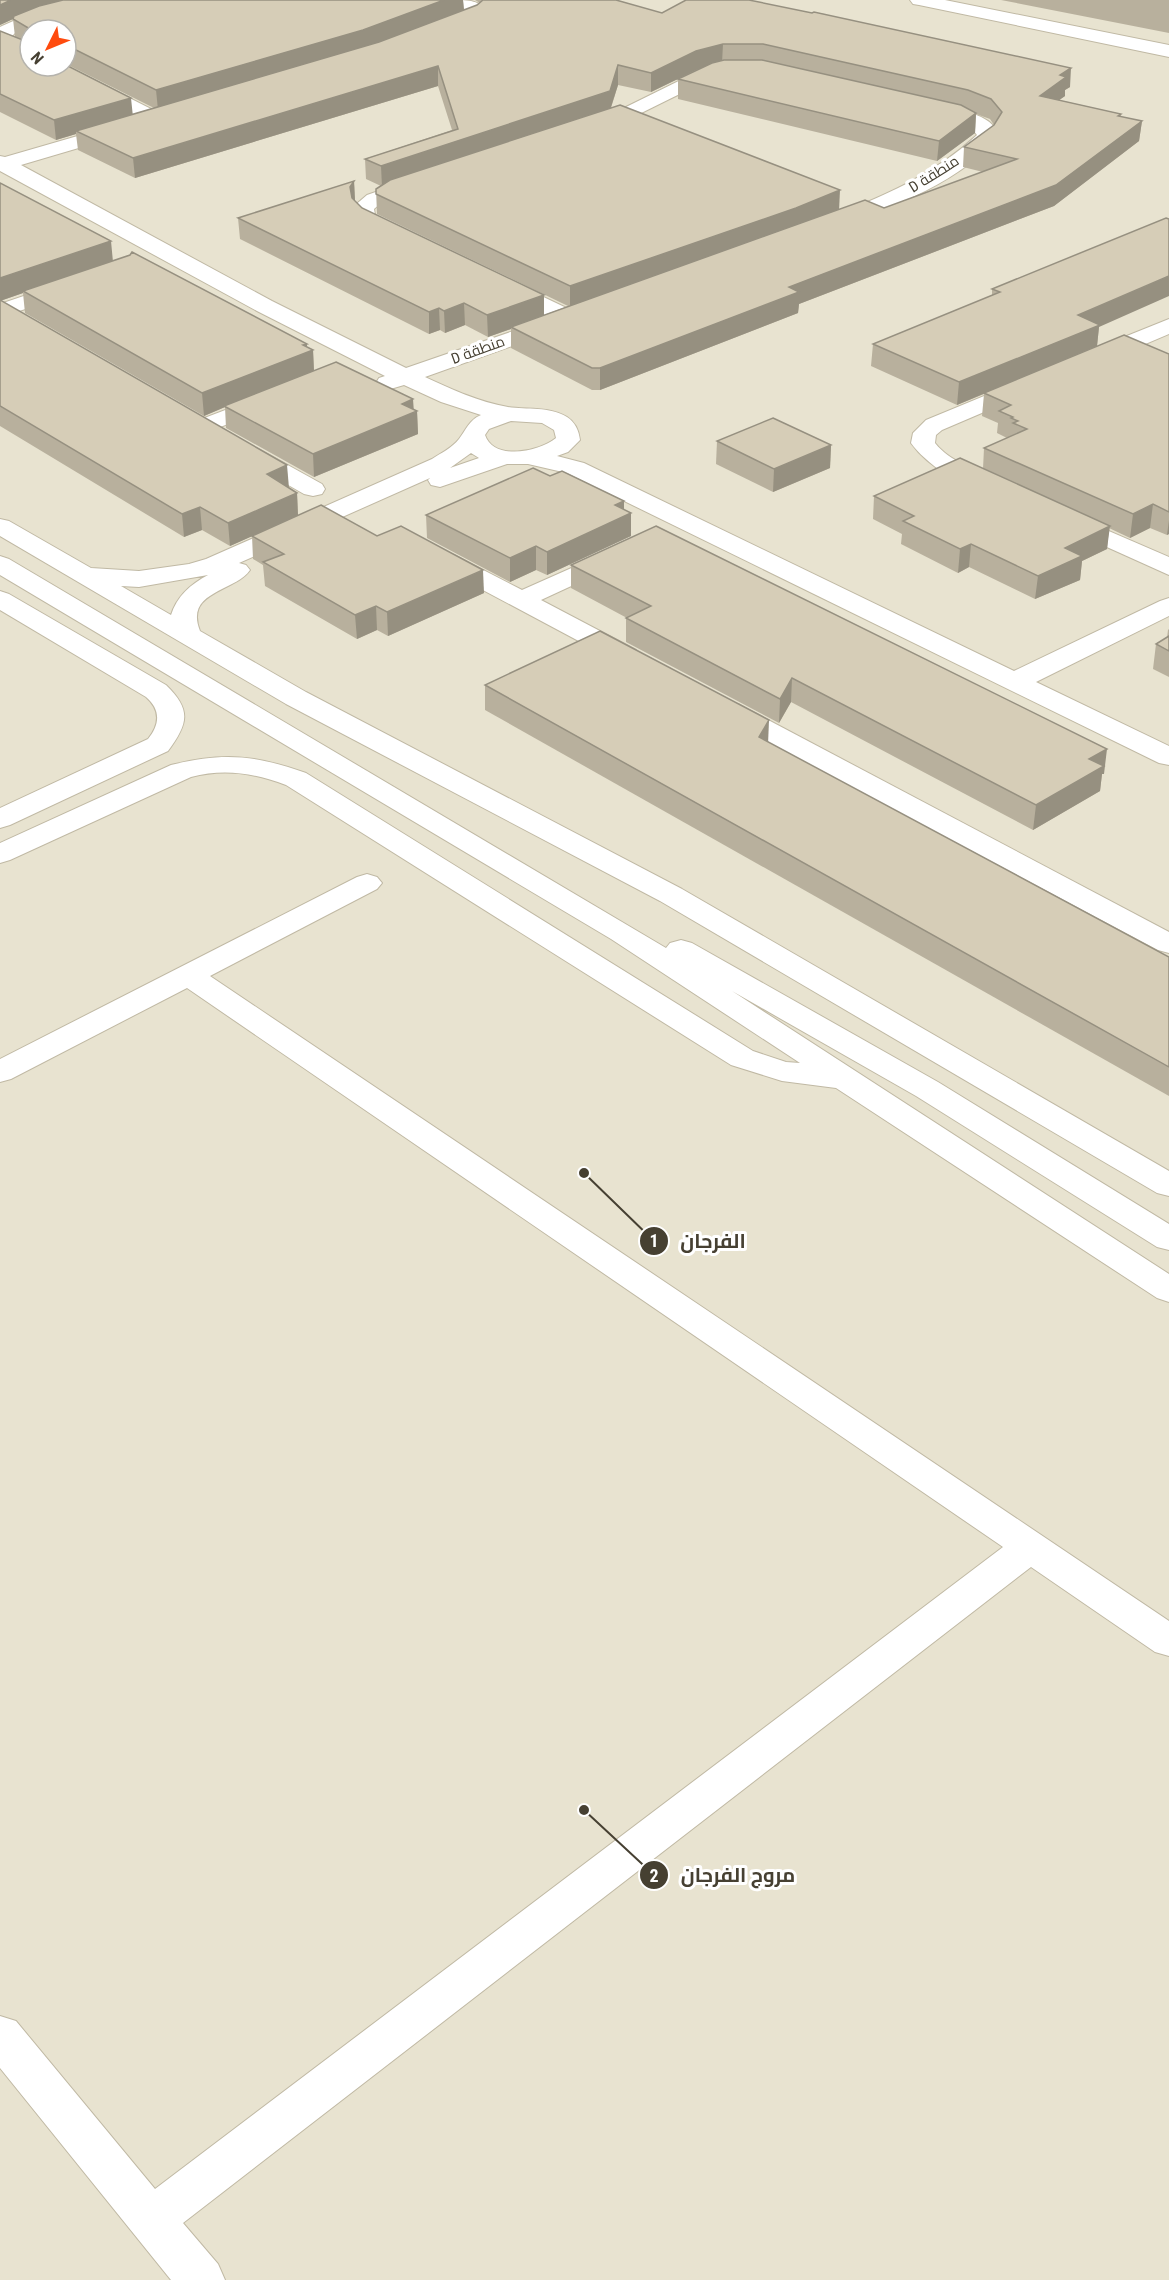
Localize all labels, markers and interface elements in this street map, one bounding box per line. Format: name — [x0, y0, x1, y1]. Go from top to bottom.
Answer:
north arrow — [18, 18, 78, 78]
text: N — [27, 48, 48, 68]
street label: D منطقة — [906, 152, 962, 196]
street label: D منطقة — [449, 332, 507, 368]
callout: الفرجان — [639, 1222, 758, 1260]
text: الفرجان — [680, 1229, 746, 1253]
text: 1 — [649, 1230, 659, 1251]
callout: مروج الفرجان — [639, 1856, 807, 1894]
text: مروج الفرجان — [681, 1863, 795, 1889]
text: 2 — [649, 1865, 659, 1886]

